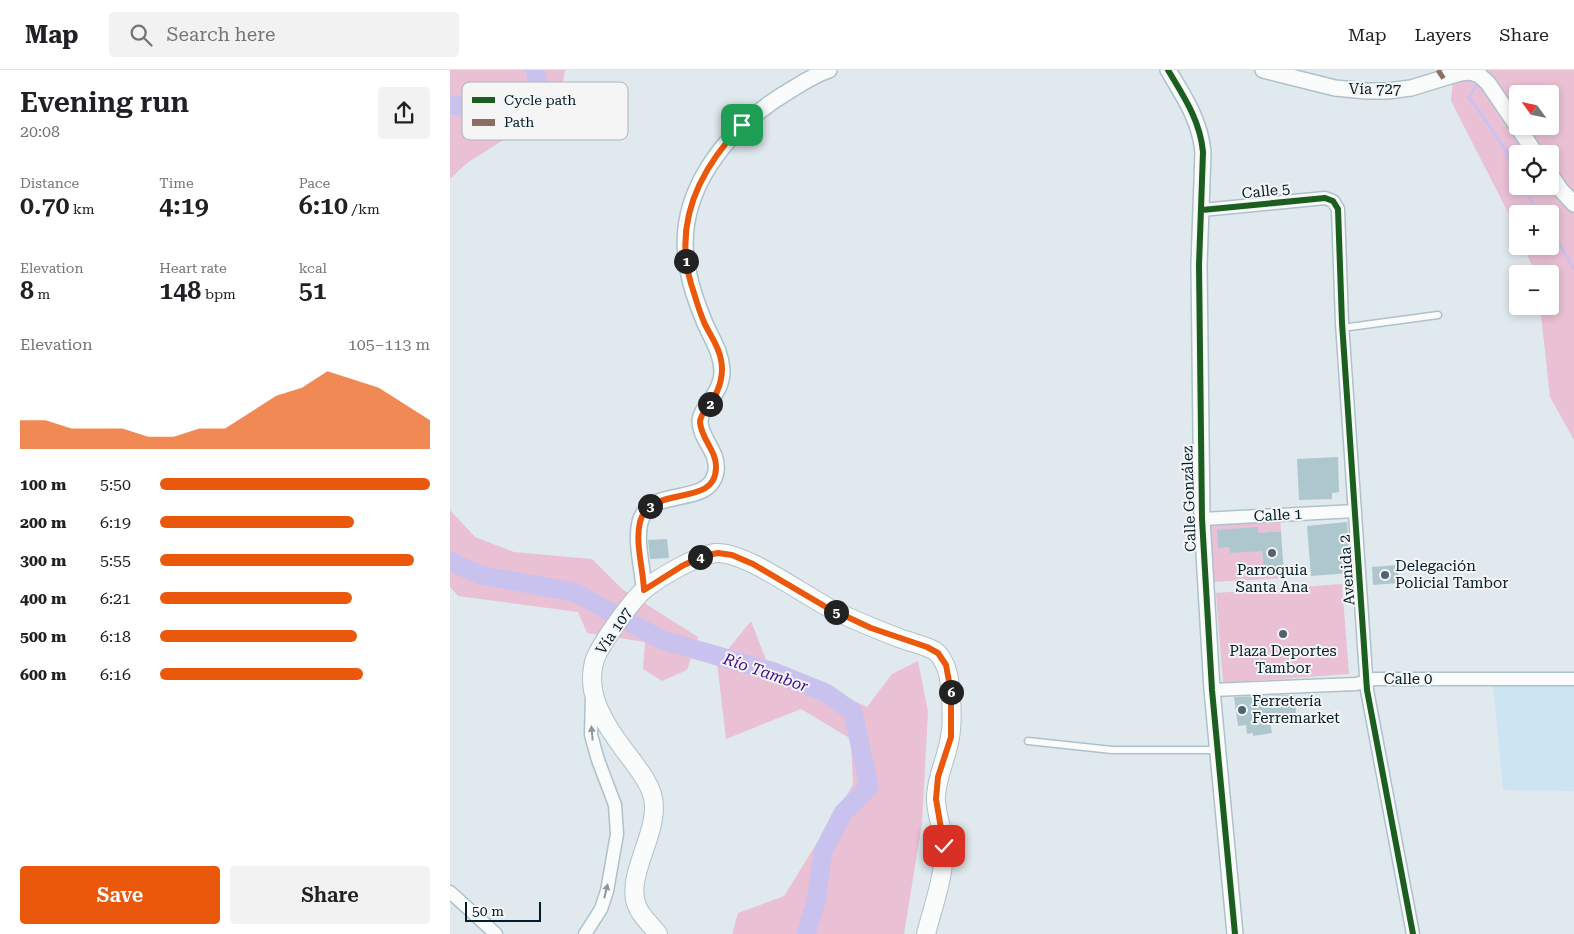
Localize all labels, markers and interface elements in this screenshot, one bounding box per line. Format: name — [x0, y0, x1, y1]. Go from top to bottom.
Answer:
search box — [109, 12, 459, 57]
text: Map — [25, 21, 79, 49]
icon: search — [127, 21, 155, 49]
text: Search here — [167, 23, 275, 46]
text: Map — [1348, 24, 1387, 45]
text: Layers — [1415, 24, 1471, 45]
text: Share — [1499, 24, 1549, 45]
street label: Vía 727 — [1349, 80, 1401, 98]
legend — [462, 82, 628, 140]
north arrow — [1509, 85, 1559, 135]
map controls — [1509, 85, 1559, 315]
text: Evening run — [20, 86, 189, 119]
button: share — [378, 87, 430, 139]
text: Cycle path — [504, 92, 576, 108]
pin — [721, 104, 763, 146]
icon: arrive — [728, 111, 756, 139]
text: Path — [504, 114, 534, 130]
text: 20:08 — [20, 122, 60, 141]
button: locate — [1509, 145, 1559, 195]
text: Distance — [20, 175, 79, 191]
text: Time — [159, 175, 194, 191]
text: Pace — [299, 175, 330, 191]
street label: Calle 5 — [1241, 180, 1291, 202]
text: 0.70 — [20, 191, 69, 220]
text: 4:19 — [159, 191, 209, 220]
text: 6:10 — [299, 191, 348, 220]
text: km — [69, 201, 95, 217]
text: /km — [348, 201, 380, 217]
button: + — [1509, 205, 1559, 255]
pin: 1 — [674, 248, 698, 274]
text: 1 — [683, 253, 690, 269]
text: Elevation — [20, 260, 83, 276]
text: Heart rate — [159, 260, 227, 276]
text: kcal — [299, 260, 327, 276]
button: − — [1509, 265, 1559, 315]
text: 8 — [20, 276, 34, 305]
text: 148 — [159, 276, 201, 305]
text: 51 — [299, 276, 327, 305]
text: m — [34, 286, 50, 302]
text: bpm — [201, 286, 236, 302]
text: Elevation — [20, 335, 93, 354]
text: 105–113 m — [348, 335, 430, 354]
pin: 2 — [698, 392, 722, 416]
text: 2 — [707, 396, 714, 412]
street label: Calle González — [1178, 446, 1200, 552]
text: 100 m — [20, 475, 66, 494]
text: 5:50 — [100, 475, 131, 494]
pin: 3 — [638, 494, 662, 518]
text: 3 — [647, 498, 654, 514]
street label: Calle 1 — [1253, 505, 1303, 525]
text: 200 m — [20, 513, 66, 532]
text: 6:19 — [100, 513, 131, 532]
street label: Avenida 2 — [1336, 534, 1358, 606]
pin: 4 — [688, 544, 712, 570]
marker: Parroquia Santa Ana — [1266, 547, 1278, 559]
text: 4 — [697, 549, 704, 565]
text: 300 m — [20, 551, 66, 570]
text: 5:55 — [100, 551, 131, 570]
place label: Delegación Policial Tambor — [1395, 557, 1508, 592]
place label: Parroquia Santa Ana — [1236, 561, 1308, 596]
marker: Delegación Policial Tambor — [1379, 569, 1391, 581]
text: 400 m — [20, 589, 66, 608]
text: 6:21 — [100, 589, 131, 608]
pin: 5 — [824, 600, 848, 624]
street label: Vía 107 — [592, 604, 636, 658]
text: 5 — [833, 604, 840, 620]
text: 500 m — [20, 627, 66, 646]
text: 6:18 — [100, 627, 131, 646]
marker: Plaza Deportes Tambor — [1277, 628, 1289, 640]
place label: Plaza Deportes Tambor — [1229, 642, 1337, 677]
water label: Río Tambor — [720, 649, 811, 696]
text: 600 m — [20, 665, 66, 684]
text: 6:16 — [100, 665, 131, 684]
street label: Calle 0 — [1384, 670, 1432, 688]
pin: 6 — [938, 680, 964, 704]
text: 6 — [948, 684, 955, 700]
place label: Ferretería Ferremarket — [1252, 692, 1340, 727]
marker: Ferretería Ferremarket — [1236, 704, 1248, 716]
one-way arrow — [588, 725, 596, 741]
pin — [923, 825, 965, 867]
icon: check — [930, 832, 958, 860]
button: Save — [20, 866, 220, 924]
button: Share — [230, 866, 430, 924]
one-way arrow — [603, 883, 611, 898]
scale bar — [465, 899, 541, 922]
text: 50 m — [472, 903, 504, 919]

